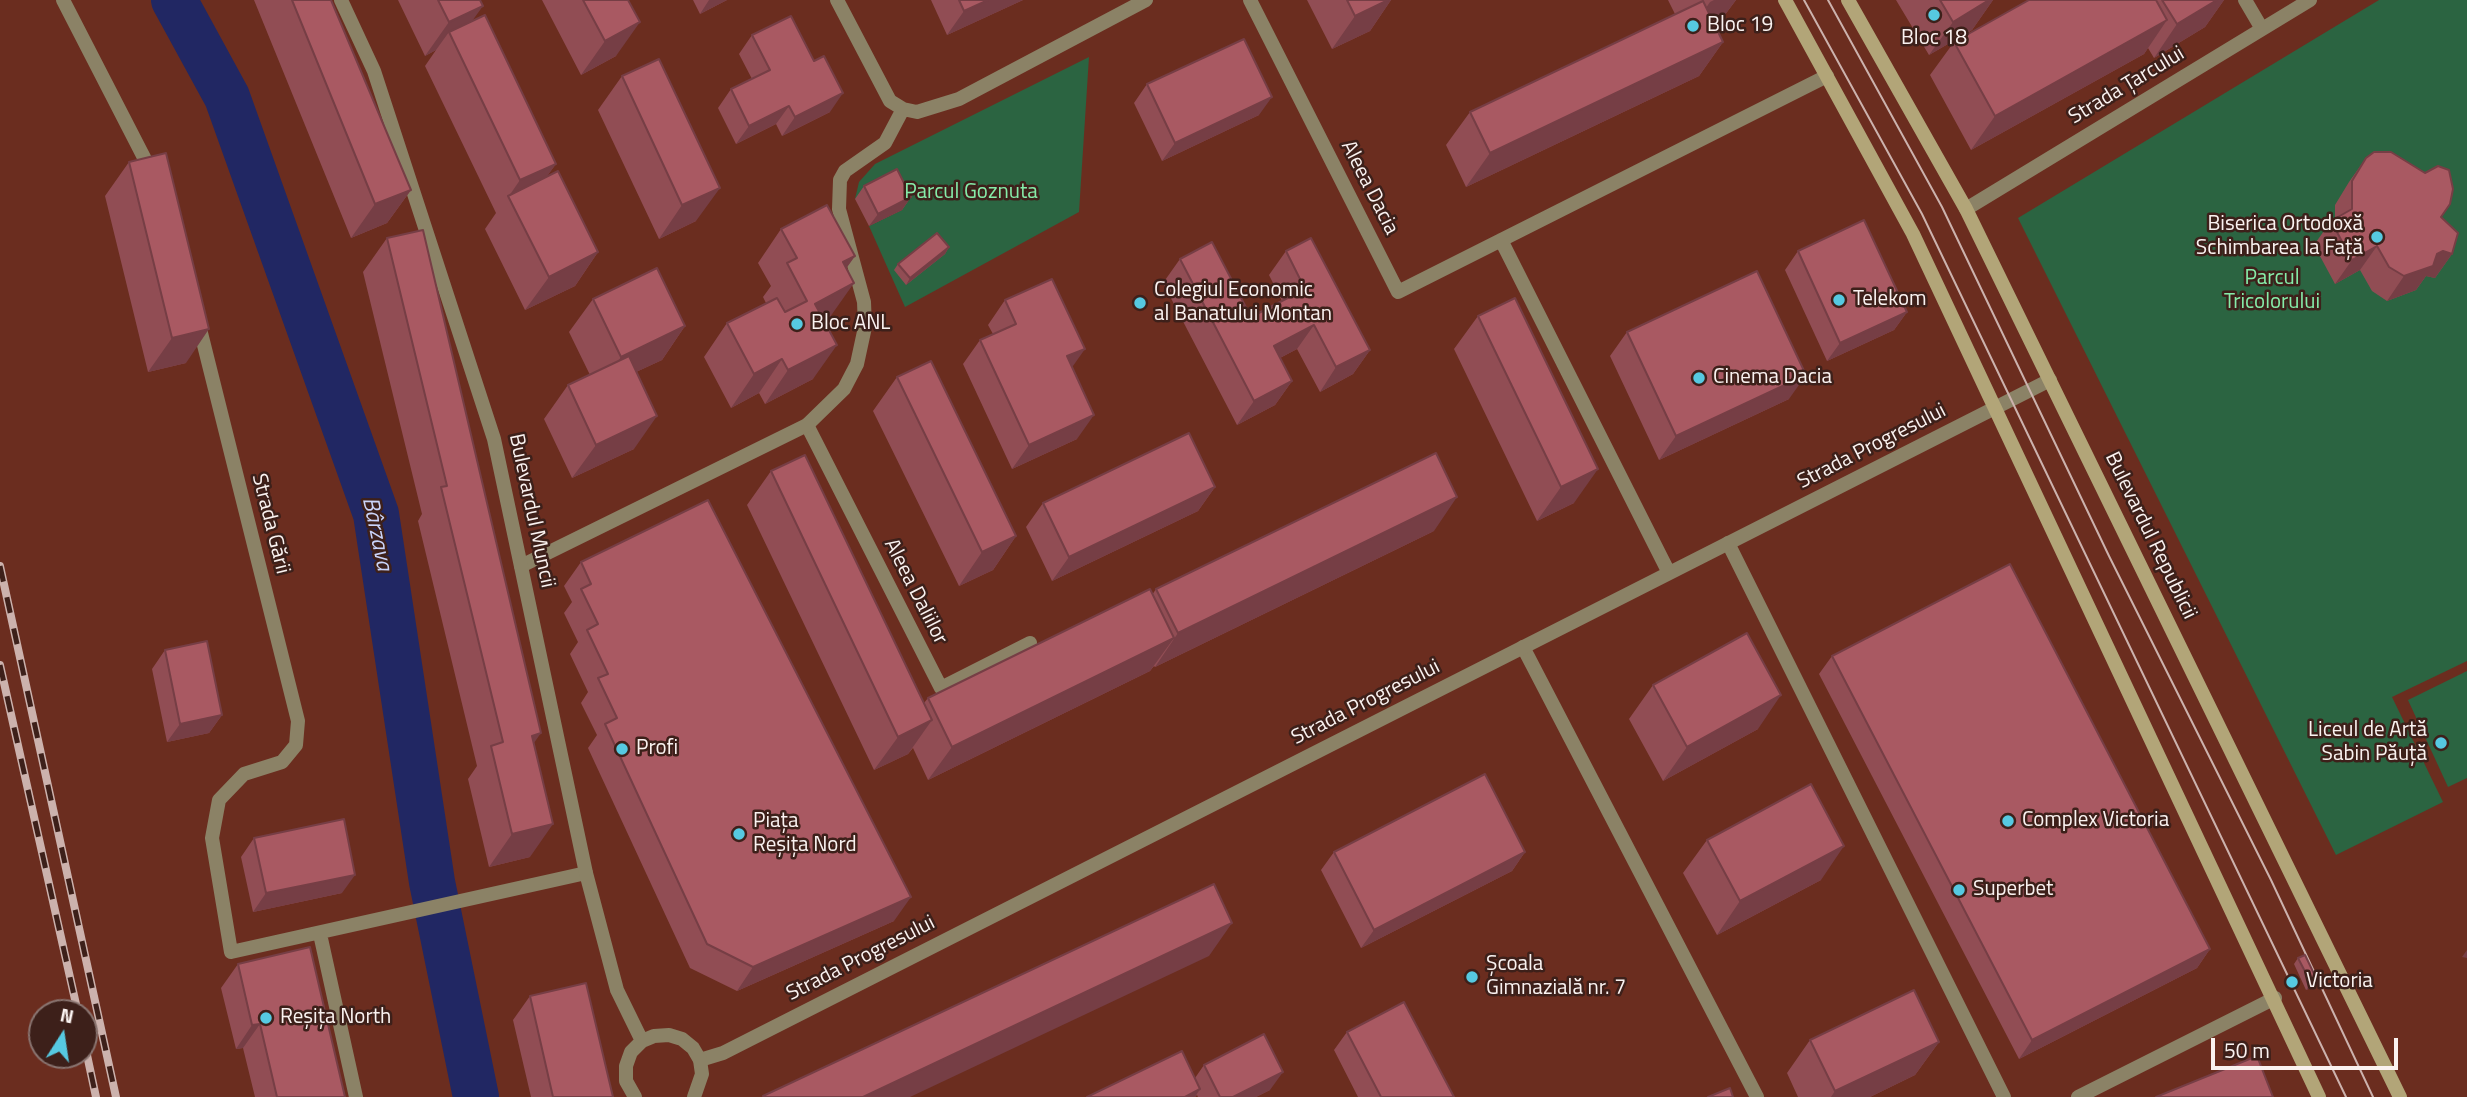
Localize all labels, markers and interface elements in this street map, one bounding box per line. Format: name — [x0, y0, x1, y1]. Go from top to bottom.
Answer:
marker: Bloc 18 — [1926, 7, 1942, 23]
place label: Bloc 19 — [1707, 13, 1773, 39]
marker: Bloc 19 — [1685, 18, 1701, 34]
place label: Bloc 18 — [1901, 26, 1967, 52]
street label: Strada Țarcului — [2065, 42, 2189, 130]
street label: Aleea Dacia — [1335, 137, 1403, 239]
park label: Parcul Goznuta — [904, 180, 1038, 206]
place label: Biserica Ortodoxă Schimbarea la Față — [2196, 212, 2363, 262]
marker: Biserica Ortodoxă Schimbarea la Față — [2369, 229, 2385, 245]
park label: Parcul Tricolorului — [2224, 266, 2320, 316]
place label: Colegiul Economic al Banatului Montan — [1154, 278, 1332, 328]
place label: Telekom — [1853, 287, 1927, 313]
marker: Telekom — [1831, 292, 1847, 308]
marker: Colegiul Economic al Banatului Montan — [1132, 295, 1148, 311]
place label: Bloc ANL — [811, 311, 890, 337]
marker: Bloc ANL — [789, 316, 805, 332]
place label: Cinema Dacia — [1713, 365, 1832, 391]
marker: Cinema Dacia — [1691, 370, 1707, 386]
street label: Strada Progresului — [1794, 399, 1950, 495]
street label: Bulevardul Muncii — [502, 432, 560, 590]
street label: Bulevardul Republicii — [2099, 448, 2201, 624]
street label: Strada Gării — [245, 471, 295, 577]
water label: Bârzava — [355, 495, 397, 573]
street label: Aleea Daliilor — [878, 535, 952, 649]
street label: Strada Progresului — [1288, 655, 1444, 751]
place label: Liceul de Artă Sabin Păuță — [2308, 718, 2427, 768]
marker: Liceul de Artă Sabin Păuță — [2433, 735, 2449, 751]
place label: Profi — [636, 736, 678, 762]
marker: Profi — [614, 741, 630, 757]
place label: Complex Victoria — [2022, 808, 2169, 834]
place label: Piața Reșița Nord — [753, 809, 857, 859]
marker: Complex Victoria — [2000, 813, 2016, 829]
marker: Piața Reșița Nord — [731, 826, 747, 842]
place label: Superbet — [1973, 877, 2053, 903]
marker: Superbet — [1951, 882, 1967, 898]
street label: Strada Progresului — [783, 911, 939, 1007]
place label: Școala Gimnazială nr. 7 — [1486, 952, 1626, 1002]
marker: Școala Gimnazială nr. 7 — [1464, 969, 1480, 985]
place label: Victoria — [2306, 969, 2373, 995]
marker: Victoria — [2284, 974, 2300, 990]
north arrow — [28, 999, 98, 1069]
text: N — [58, 999, 77, 1030]
place label: Reșița North — [280, 1005, 391, 1031]
marker: Reșița North — [258, 1010, 274, 1026]
scale bar — [2215, 1024, 2402, 1068]
text: 50 m — [2224, 1034, 2270, 1066]

